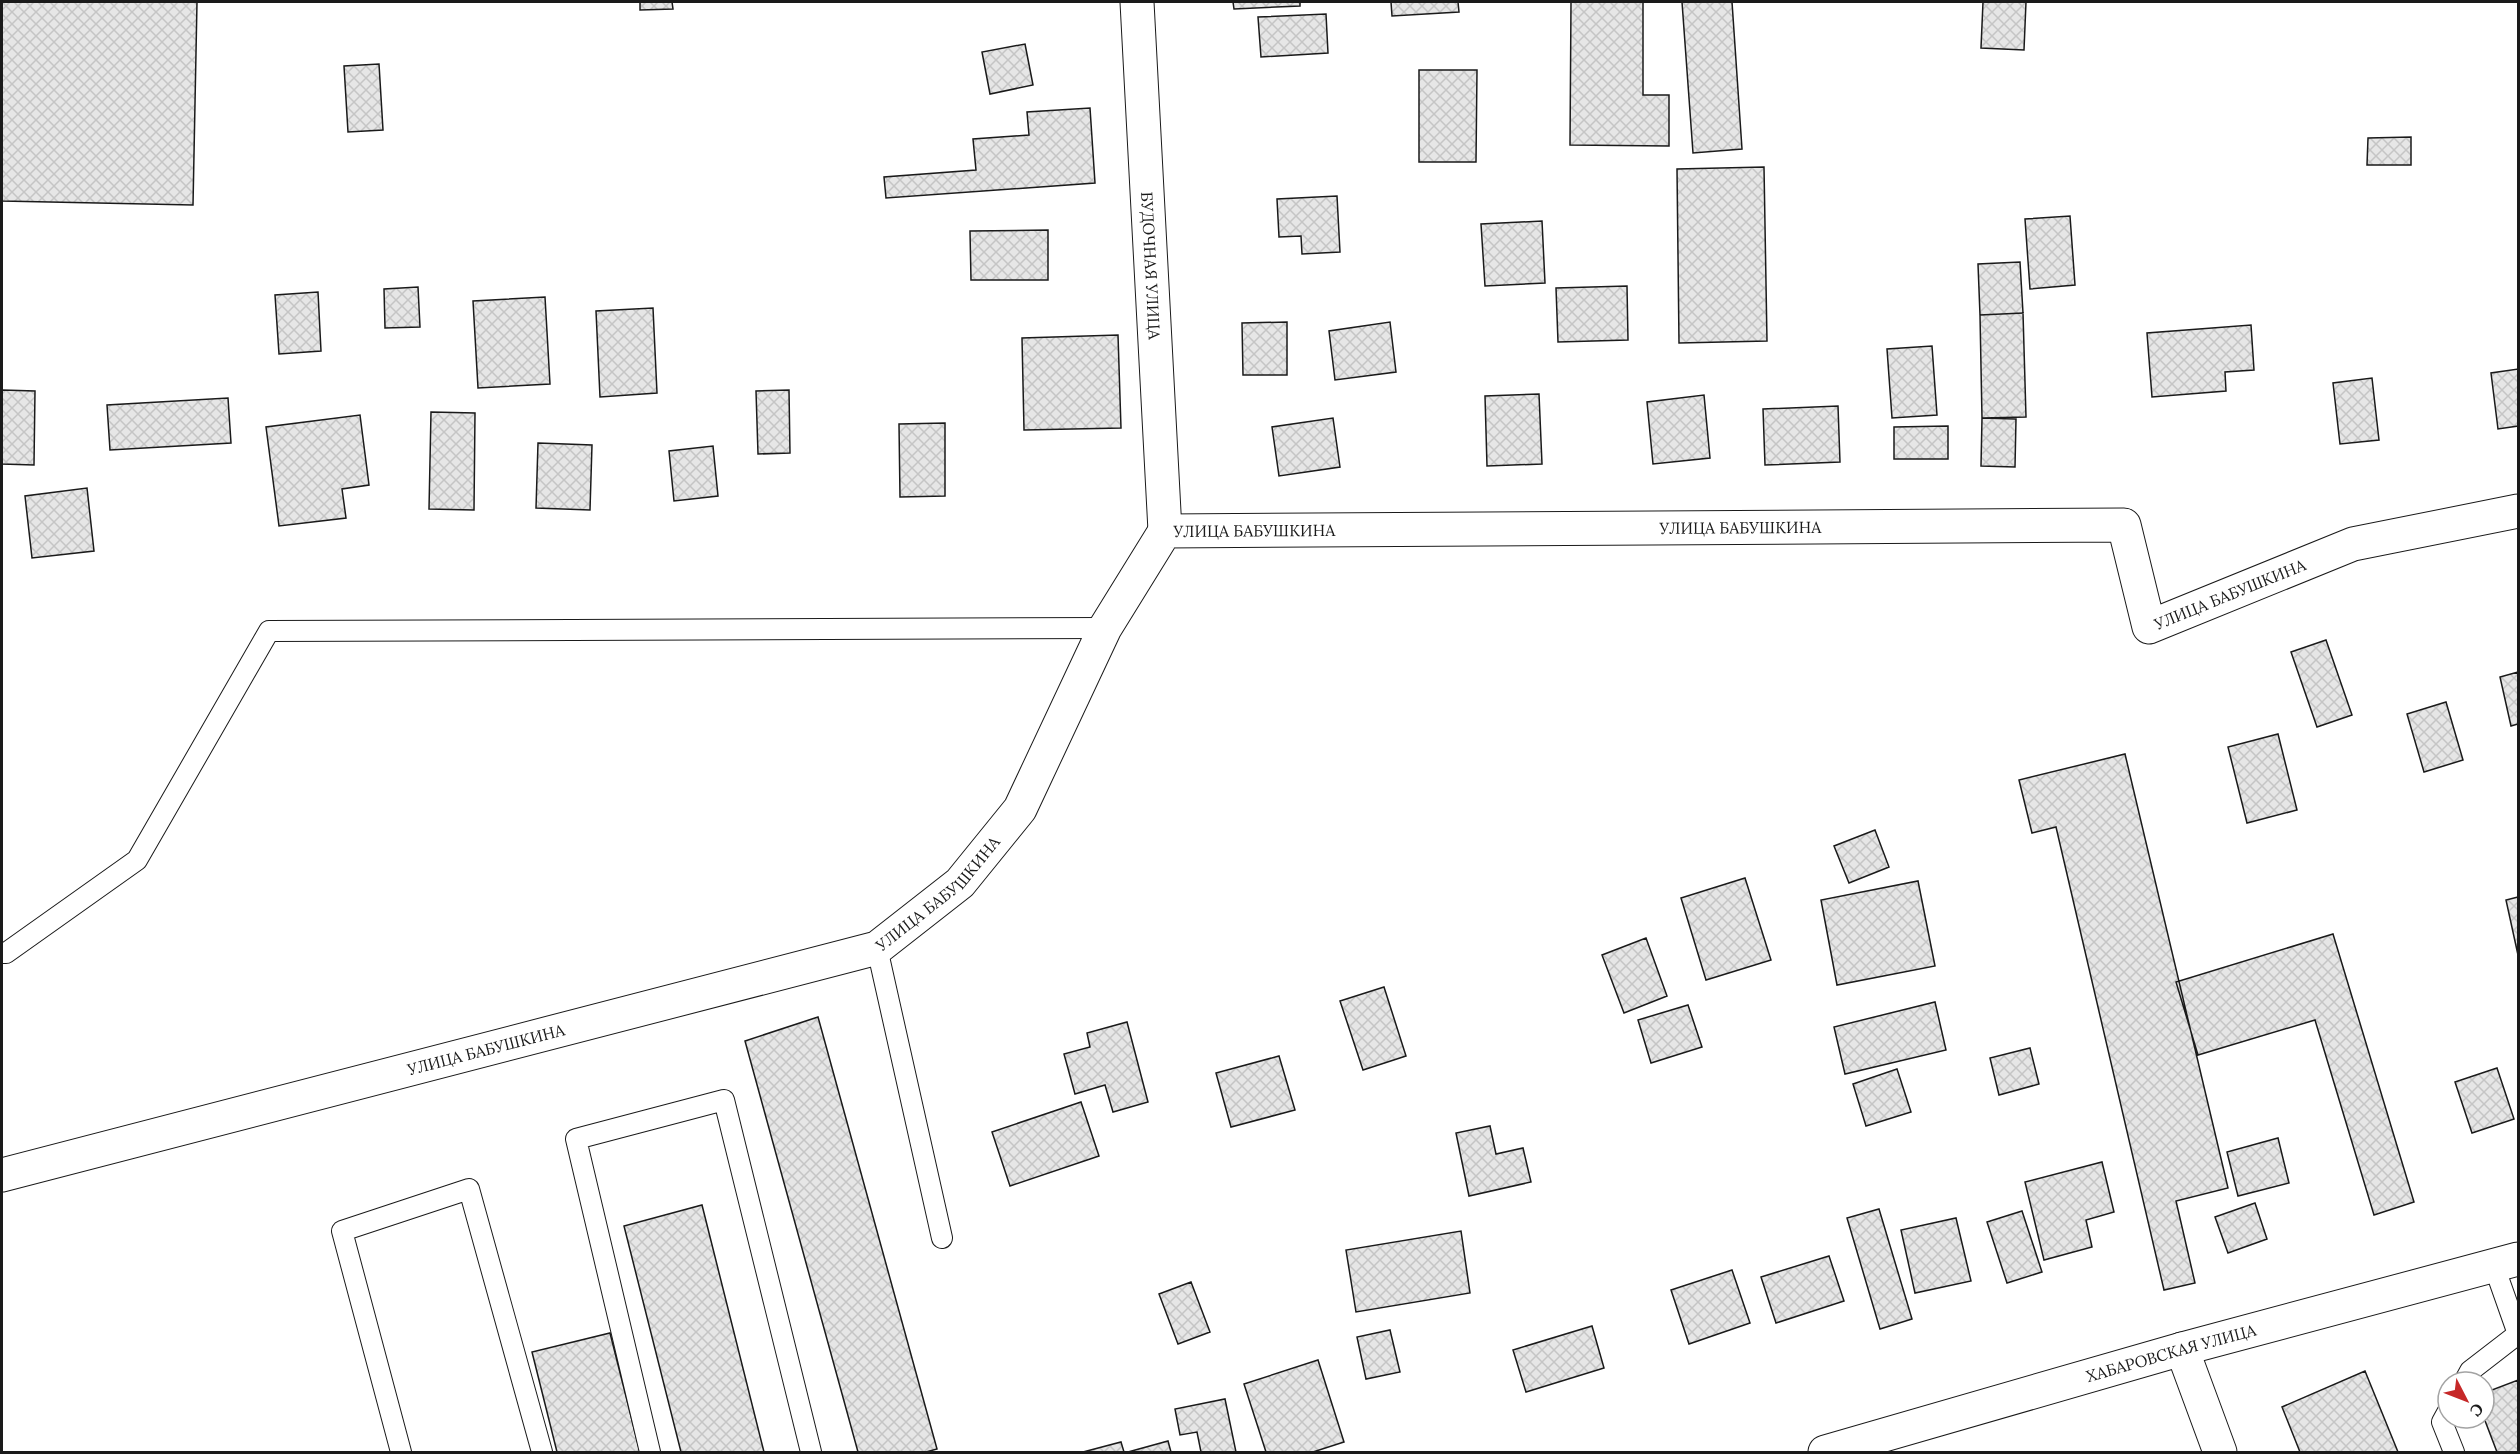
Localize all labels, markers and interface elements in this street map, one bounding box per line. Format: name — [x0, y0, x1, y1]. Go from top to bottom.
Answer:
street label: БУДОЧНАЯ УЛИЦА — [1137, 191, 1165, 341]
street label: УЛИЦА БАБУШКИНА — [1658, 517, 1822, 538]
street label: УЛИЦА БАБУШКИНА — [1172, 520, 1336, 541]
street label: УЛИЦА БАБУШКИНА — [2150, 554, 2309, 634]
street label: УЛИЦА БАБУШКИНА — [871, 831, 1005, 956]
street label: УЛИЦА БАБУШКИНА — [404, 1019, 568, 1080]
street label: ХАБАРОВСКАЯ УЛИЦА — [2084, 1319, 2259, 1386]
north arrow — [2436, 1370, 2496, 1430]
text: С — [2466, 1399, 2488, 1421]

